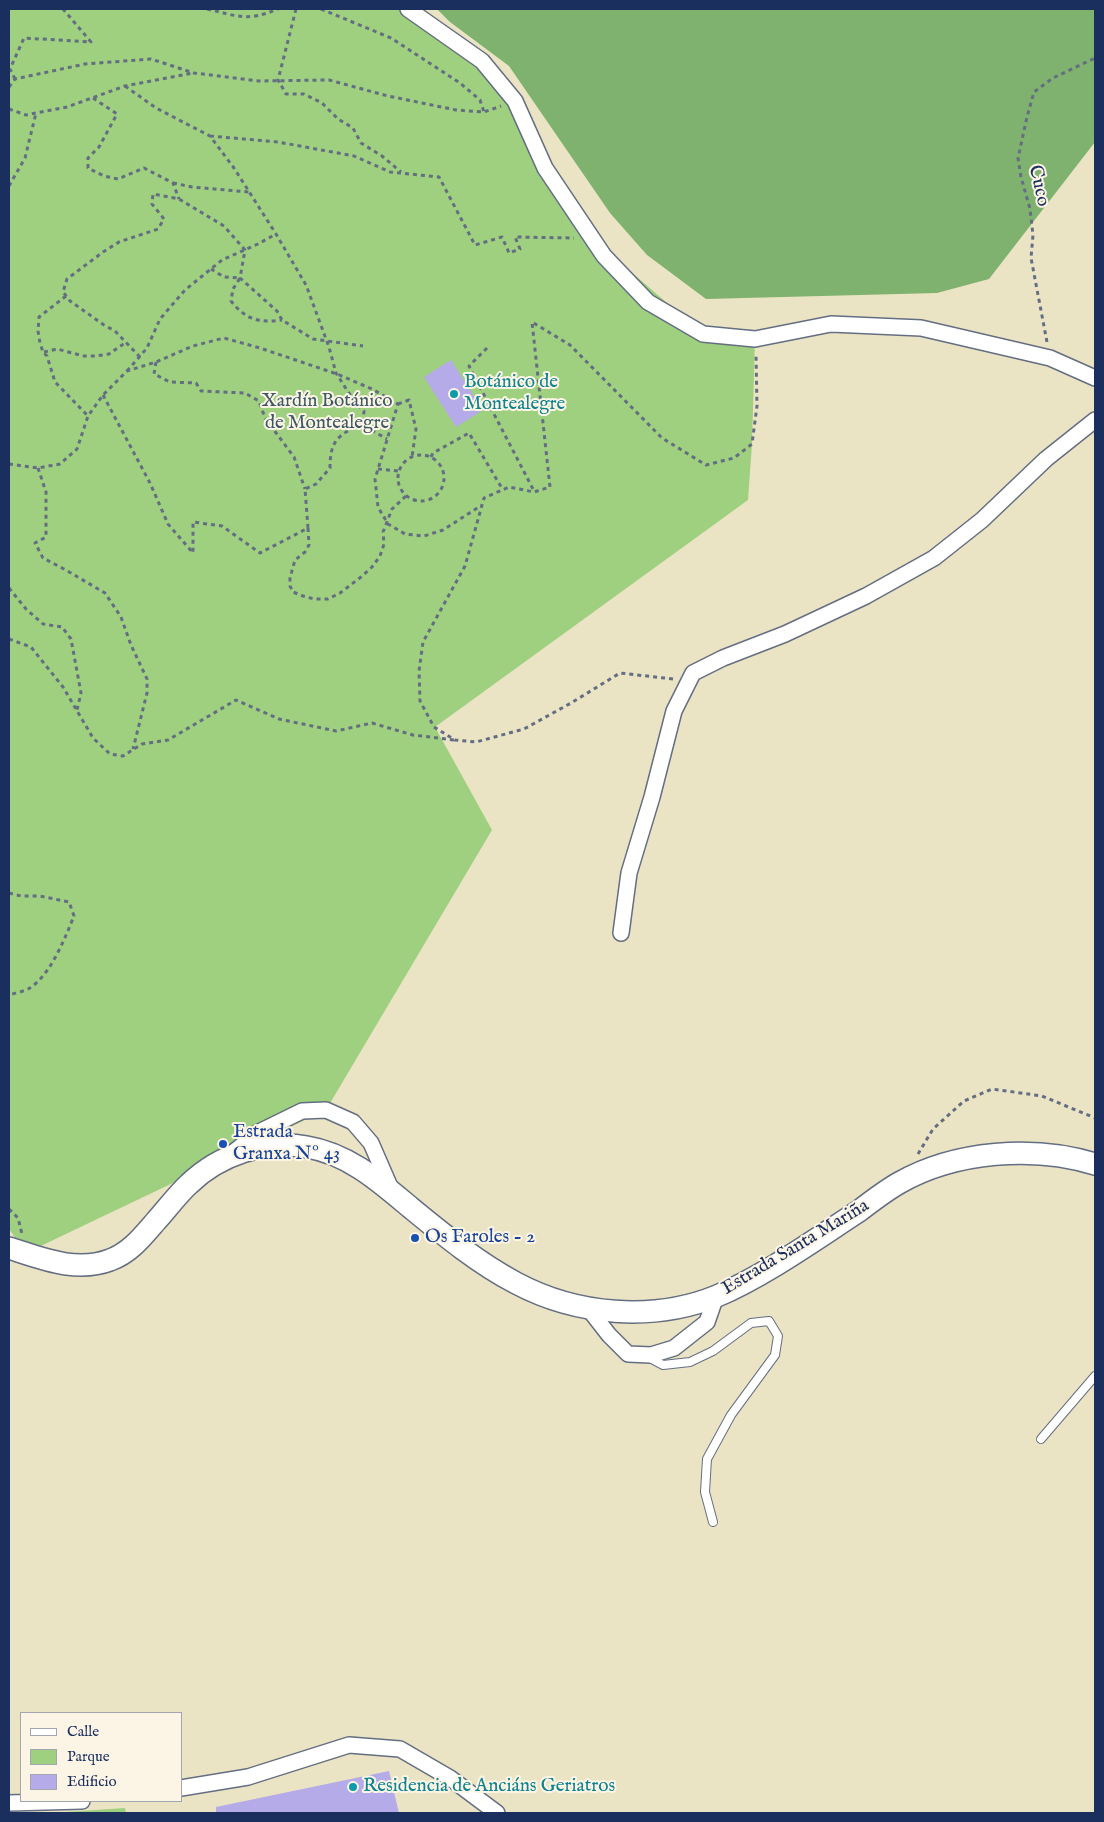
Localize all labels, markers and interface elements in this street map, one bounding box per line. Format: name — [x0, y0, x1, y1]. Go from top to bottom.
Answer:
street label: Cuco — [1022, 163, 1054, 209]
place label: Botánico de Montealegre — [464, 372, 565, 416]
marker: Botánico de Montealegre — [448, 388, 460, 400]
park label: Xardín Botánico de Montealegre — [261, 391, 393, 435]
place label: Estrada Granxa Nº 43 — [233, 1122, 340, 1166]
marker: Estrada Granxa Nº 43 — [217, 1138, 229, 1150]
street label: Estrada Santa Mariña — [718, 1195, 874, 1301]
place label: Os Faroles - 2 — [425, 1227, 535, 1249]
marker: Os Faroles - 2 — [409, 1232, 421, 1244]
legend — [20, 1712, 182, 1802]
text: Calle — [67, 1722, 99, 1741]
text: Parque — [67, 1747, 110, 1766]
text: Edificio — [67, 1772, 117, 1791]
place label: Residencia de Anciáns Geriatros — [363, 1776, 615, 1798]
marker: Residencia de Anciáns Geriatros — [347, 1781, 359, 1793]

